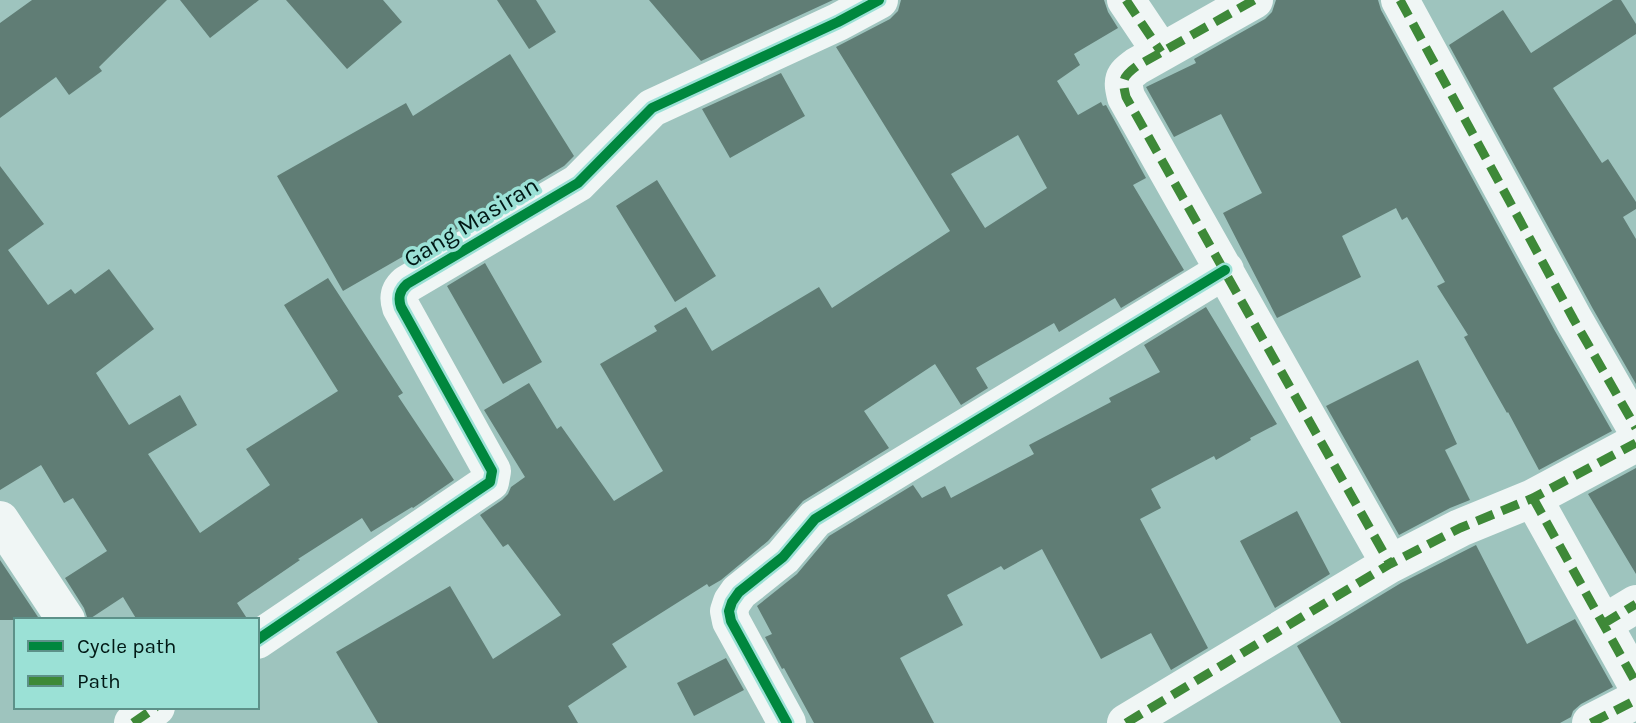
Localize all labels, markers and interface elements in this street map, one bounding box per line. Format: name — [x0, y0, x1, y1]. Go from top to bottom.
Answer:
street label: Gang Masiran — [399, 171, 543, 273]
legend — [14, 618, 259, 709]
text: Cycle path — [77, 634, 177, 658]
text: Path — [77, 669, 121, 693]

